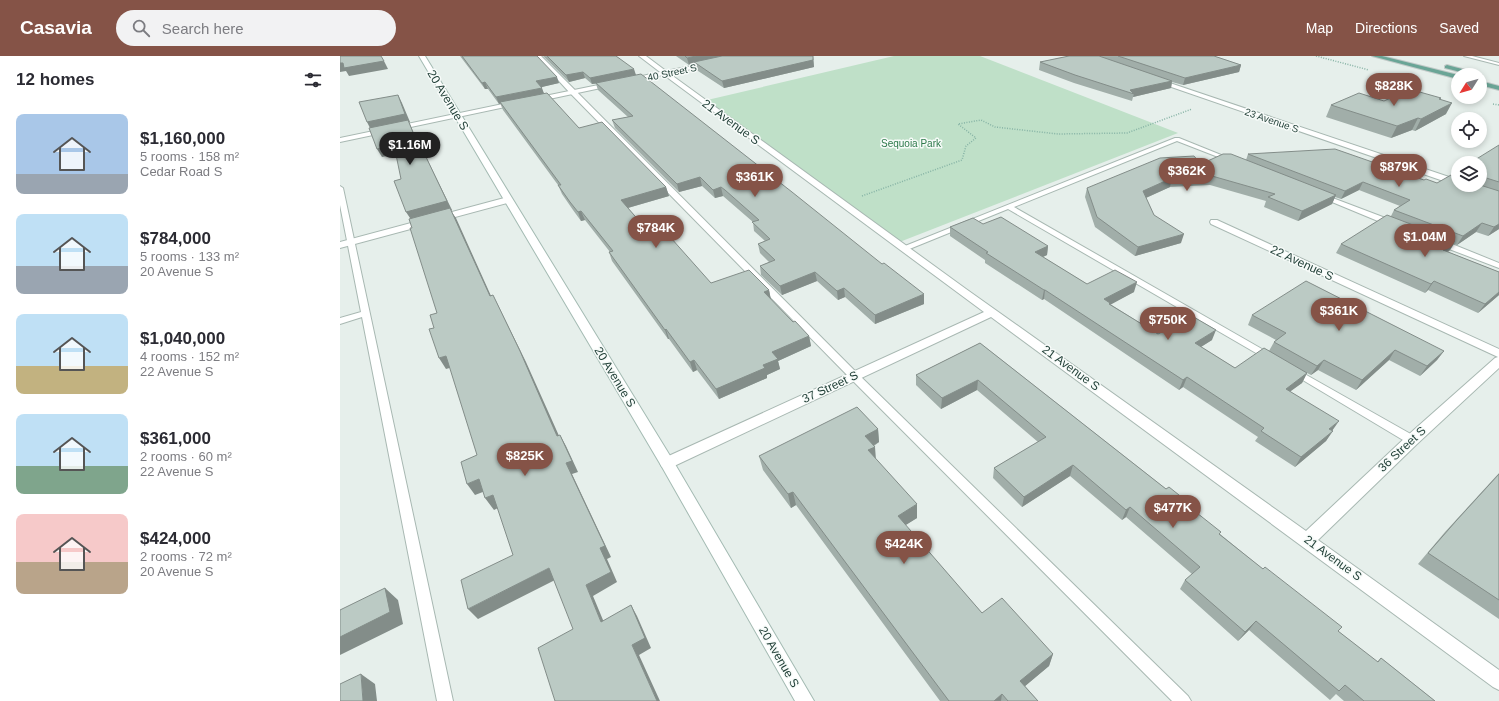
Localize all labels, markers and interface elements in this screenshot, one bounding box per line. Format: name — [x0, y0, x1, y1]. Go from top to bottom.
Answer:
search box — [116, 10, 396, 46]
text: Casavia — [20, 17, 92, 38]
icon: search — [130, 17, 152, 39]
text: Search here — [162, 20, 244, 37]
text: Map — [1306, 20, 1333, 36]
text: Directions — [1355, 20, 1417, 36]
text: Saved — [1439, 20, 1479, 36]
street label: 40 Street S — [646, 62, 698, 83]
street label: 20 Avenue S — [425, 67, 471, 133]
north arrow — [1451, 68, 1487, 104]
map controls — [1451, 68, 1487, 192]
icon: filters — [302, 69, 324, 91]
text: 12 homes — [16, 70, 94, 89]
pin: $828K — [1366, 73, 1422, 107]
text: $828K — [1375, 78, 1413, 93]
street label: 21 Avenue S — [699, 96, 763, 148]
street label: 23 Avenue S — [1243, 106, 1301, 135]
button: locate — [1451, 112, 1487, 148]
text: $1,160,000 — [140, 129, 225, 148]
icon: home — [48, 130, 96, 178]
pin: $1.16M — [377, 132, 443, 166]
text: $1.16M — [388, 137, 432, 152]
park label: Sequoia Park — [881, 138, 942, 149]
text: 5 rooms · 158 m² — [140, 149, 239, 164]
pin: $879K — [1371, 154, 1427, 188]
button: layers — [1451, 156, 1487, 192]
pin: $362K — [1159, 158, 1215, 192]
text: $879K — [1380, 159, 1418, 174]
text: $362K — [1168, 163, 1206, 178]
text: Cedar Road S — [140, 164, 222, 179]
pin: $361K — [727, 164, 783, 198]
text: $361K — [736, 169, 774, 184]
pin: $784K — [628, 215, 684, 249]
text: $784K — [637, 220, 675, 235]
pin: $1.04M — [1392, 224, 1458, 258]
text: $784,000 — [140, 229, 211, 248]
text: $1.04M — [1403, 229, 1447, 244]
icon: home — [48, 230, 96, 278]
street label: 22 Avenue S — [1268, 242, 1336, 284]
text: 5 rooms · 133 m² — [140, 249, 239, 264]
text: 20 Avenue S — [140, 264, 214, 279]
pin: $361K — [1311, 298, 1367, 332]
text: $361K — [1320, 303, 1358, 318]
pin: $750K — [1140, 307, 1196, 341]
text: $750K — [1149, 312, 1187, 327]
text: $1,040,000 — [140, 329, 225, 348]
icon: home — [48, 330, 96, 378]
street label: 21 Avenue S — [1039, 342, 1103, 394]
street label: 20 Avenue S — [592, 344, 638, 410]
text: 4 rooms · 152 m² — [140, 349, 239, 364]
text: 22 Avenue S — [140, 364, 214, 379]
street label: 37 Street S — [800, 368, 860, 406]
street label: 36 Street S — [1375, 423, 1429, 475]
text: $361,000 — [140, 429, 211, 448]
icon: home — [48, 430, 96, 478]
pin: $825K — [497, 443, 553, 477]
text: $825K — [506, 448, 544, 463]
text: 2 rooms · 60 m² — [140, 449, 232, 464]
text: 22 Avenue S — [140, 464, 214, 479]
pin: $477K — [1145, 495, 1201, 529]
text: $477K — [1154, 500, 1192, 515]
text: $424,000 — [140, 529, 211, 548]
icon: home — [48, 530, 96, 578]
pin: $424K — [876, 531, 932, 565]
street label: 21 Avenue S — [1301, 532, 1365, 584]
text: $424K — [885, 536, 923, 551]
text: 2 rooms · 72 m² — [140, 549, 232, 564]
text: 20 Avenue S — [140, 564, 214, 579]
street label: 20 Avenue S — [756, 624, 802, 690]

